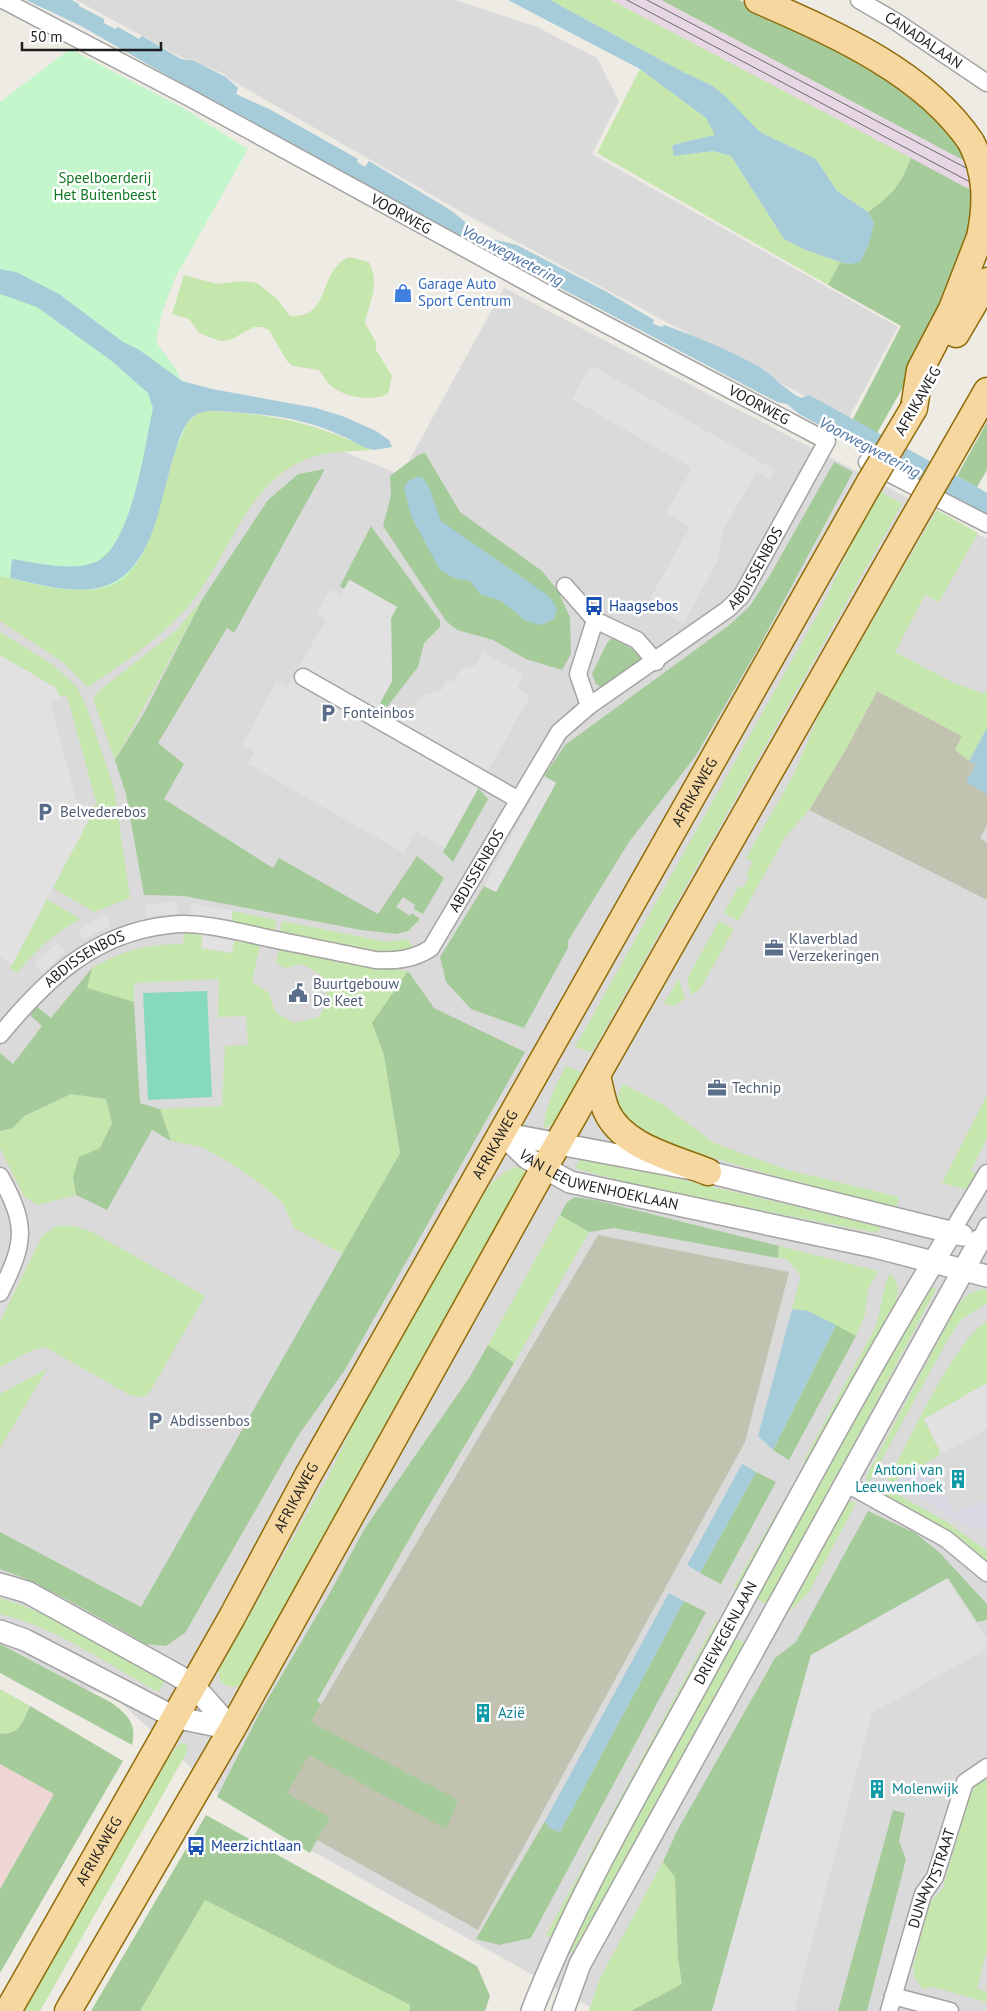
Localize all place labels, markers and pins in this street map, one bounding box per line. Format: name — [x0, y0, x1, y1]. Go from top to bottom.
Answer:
place label: Garage Auto Sport Centrum — [418, 274, 511, 310]
shop icon: Garage Auto Sport Centrum — [392, 282, 414, 304]
bus stop icon: Haagsebos — [583, 595, 605, 617]
place label: Haagsebos — [609, 596, 678, 615]
parking icon: Fonteinbos — [317, 702, 339, 724]
place label: Fonteinbos — [343, 703, 414, 722]
parking icon: Belvederebos — [34, 801, 56, 823]
place label: Belvederebos — [60, 802, 146, 821]
place label: Klaverblad Verzekeringen — [788, 929, 879, 965]
office icon: Klaverblad Verzekeringen — [763, 937, 785, 959]
place label: Buurtgebouw De Keet — [313, 974, 399, 1010]
public building icon: Buurtgebouw De Keet — [287, 982, 309, 1004]
office icon: Technip — [706, 1077, 728, 1099]
place label: Technip — [732, 1078, 781, 1097]
parking icon: Abdissenbos — [144, 1410, 166, 1432]
place label: Abdissenbos — [170, 1411, 250, 1430]
place label: Antoni van Leeuwenhoek — [855, 1460, 944, 1496]
building icon: Antoni van Leeuwenhoek — [947, 1468, 969, 1490]
building icon: Azië — [472, 1702, 494, 1724]
place label: Azië — [498, 1703, 525, 1722]
building icon: Molenwijk — [866, 1778, 888, 1800]
place label: Molenwijk — [892, 1779, 959, 1798]
bus stop icon: Meerzichtlaan — [185, 1835, 207, 1857]
place label: Meerzichtlaan — [211, 1836, 301, 1855]

